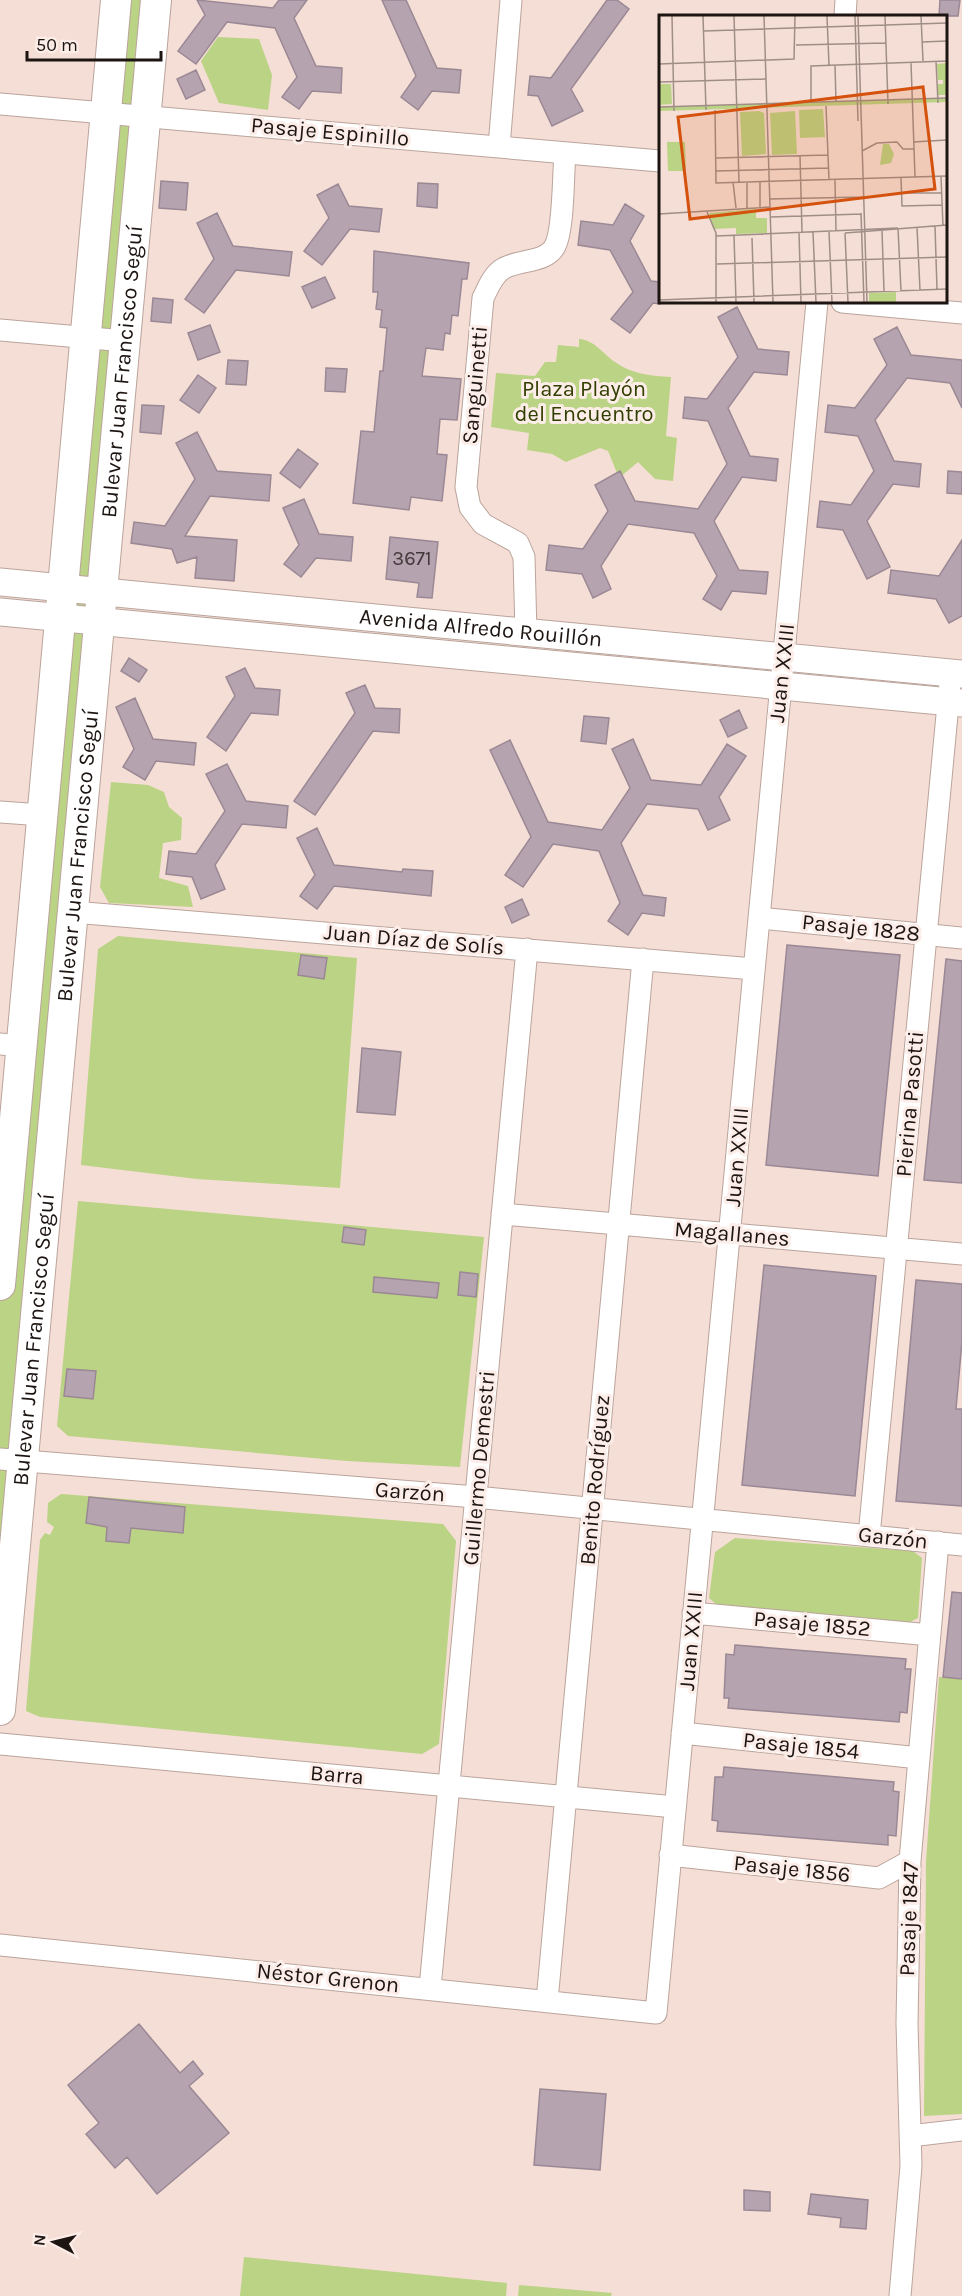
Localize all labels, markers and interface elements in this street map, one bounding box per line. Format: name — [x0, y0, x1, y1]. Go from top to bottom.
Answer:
inset map — [659, 15, 947, 303]
scale bar — [27, 24, 160, 62]
text: 50 m — [36, 34, 78, 56]
street label: Pasaje Espinillo — [250, 112, 410, 152]
street label: Bulevar Juan Francisco Seguí — [96, 224, 148, 519]
street label: Sanguinetti — [457, 325, 493, 445]
park label: Plaza Playón del Encuentro — [515, 376, 653, 427]
house number: 3671 — [392, 547, 432, 570]
street label: Avenida Alfredo Rouillón — [358, 603, 603, 653]
street label: Juan XXIII — [764, 622, 800, 724]
street label: Bulevar Juan Francisco Seguí — [52, 708, 104, 1003]
street label: Pasaje 1828 — [801, 909, 921, 947]
street label: Juan Díaz de Solís — [323, 919, 505, 961]
street label: Pierina Pasotti — [891, 1030, 929, 1178]
street label: Juan XXIII — [720, 1106, 754, 1208]
street label: Bulevar Juan Francisco Seguí — [8, 1192, 60, 1487]
street label: Magallanes — [673, 1216, 791, 1252]
street label: Guillermo Demestri — [458, 1369, 500, 1567]
street label: Benito Rodríguez — [575, 1394, 615, 1566]
street label: Garzón — [374, 1477, 446, 1507]
street label: Garzón — [857, 1521, 929, 1555]
street label: Juan XXIII — [674, 1590, 708, 1692]
street label: Pasaje 1852 — [752, 1606, 872, 1642]
street label: Pasaje 1854 — [742, 1727, 860, 1765]
street label: Barra — [309, 1760, 365, 1790]
street label: Pasaje 1856 — [732, 1850, 852, 1888]
street label: Pasaje 1847 — [894, 1861, 924, 1977]
street label: Néstor Grenon — [255, 1958, 401, 1998]
north arrow — [24, 2212, 84, 2272]
text: N — [29, 2233, 50, 2247]

